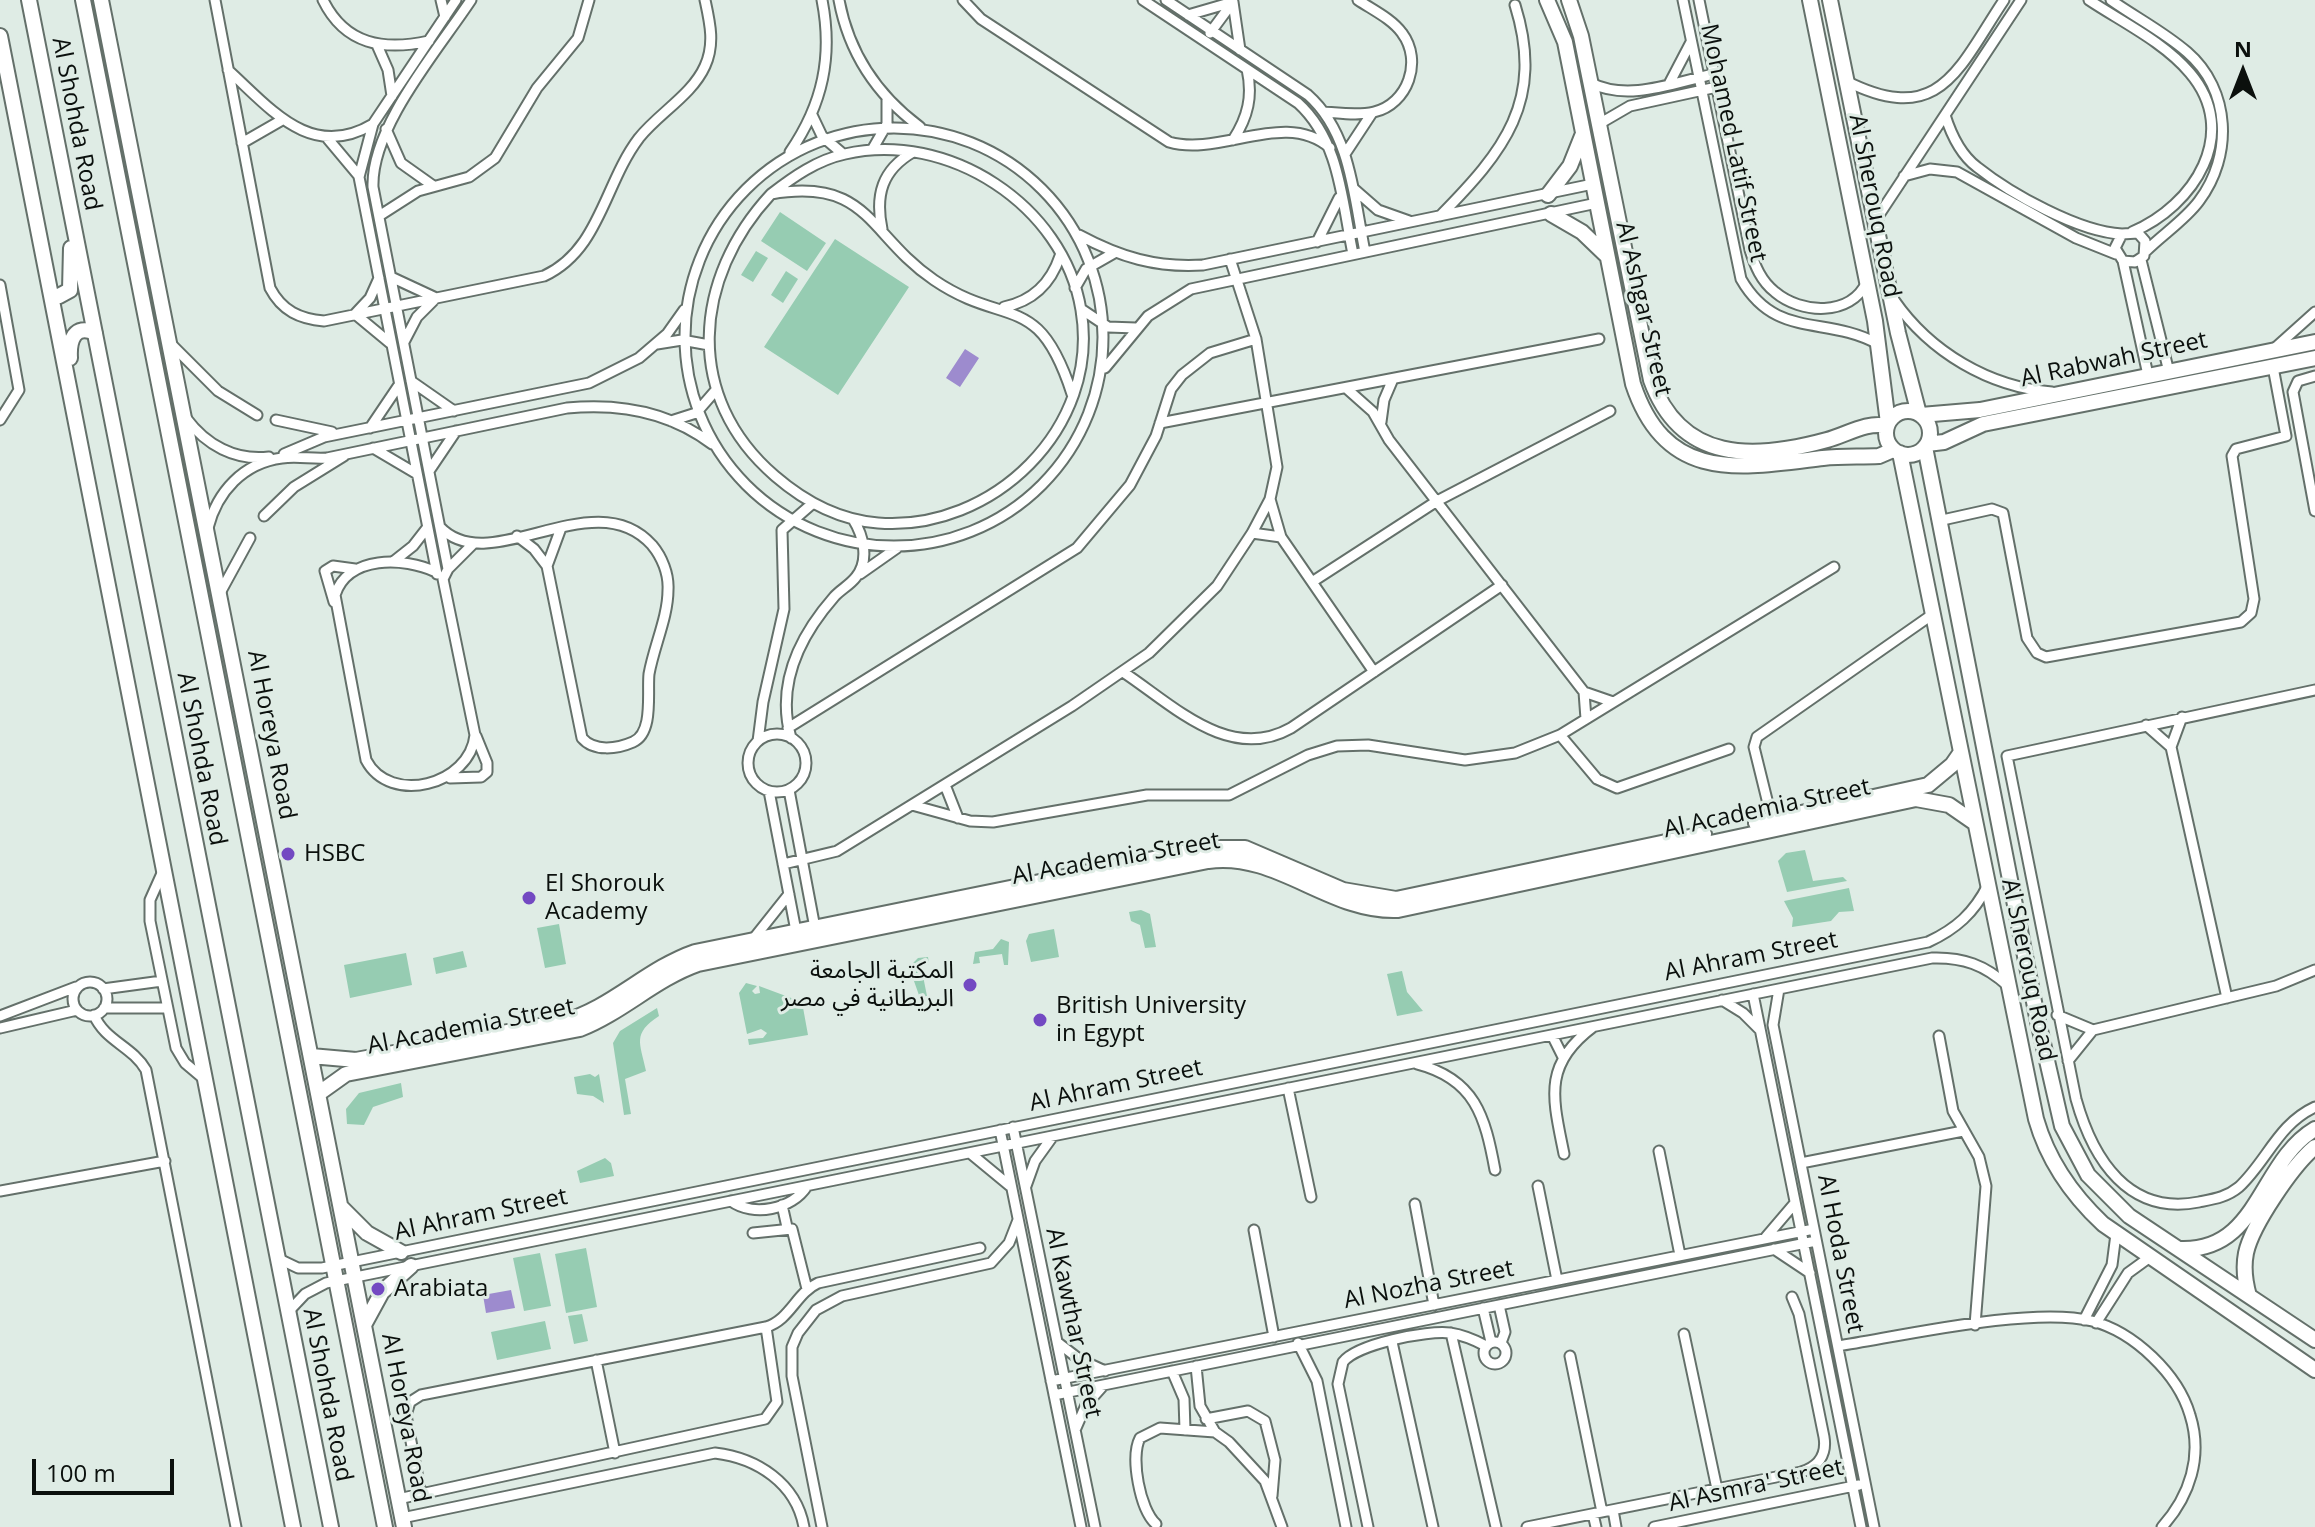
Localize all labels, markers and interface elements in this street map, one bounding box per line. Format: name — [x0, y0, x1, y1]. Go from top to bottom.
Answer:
street label: Mohamed Latif Street — [1694, 21, 1772, 265]
north arrow — [2203, 32, 2283, 112]
text: N — [2234, 33, 2252, 63]
street label: Al Shohda Road — [45, 35, 107, 213]
street label: Al Sherouq Road — [1842, 112, 1906, 300]
street label: Al Ashgar Street — [1609, 219, 1677, 399]
street label: Al Rabwah Street — [2018, 326, 2210, 394]
street label: Al Horeya Road — [240, 648, 302, 822]
street label: Al Shohda Road — [170, 670, 232, 848]
street label: Al Academia Street — [1661, 773, 1873, 845]
street label: Al Academia Street — [1010, 827, 1222, 891]
place label: HSBC — [304, 840, 365, 868]
marker: HSBC — [279, 845, 297, 863]
place label: El Shorouk Academy — [545, 870, 665, 926]
street label: Al Sherouq Road — [1995, 876, 2061, 1064]
marker: El Shorouk Academy — [520, 889, 538, 907]
street label: Al Ahram Street — [1662, 926, 1840, 988]
place label: المكتبة الجامعة البريطانية في مصر — [781, 957, 954, 1013]
marker: المكتبة الجامعة البريطانية في مصر — [961, 976, 979, 994]
place label: British University in Egypt — [1056, 992, 1246, 1048]
street label: Al Academia Street — [365, 993, 577, 1061]
marker: British University in Egypt — [1031, 1011, 1049, 1029]
street label: Al Ahram Street — [1027, 1054, 1205, 1118]
street label: Al Hoda Street — [1811, 1172, 1869, 1336]
street label: Al Ahram Street — [392, 1183, 570, 1247]
street label: Al Kawthar Street — [1039, 1225, 1107, 1421]
street label: Al Nozha Street — [1342, 1254, 1516, 1316]
place label: Arabiata — [394, 1275, 488, 1303]
marker: Arabiata — [369, 1280, 387, 1298]
street label: Al Shohda Road — [296, 1306, 358, 1484]
street label: Al Horeya Road — [374, 1331, 436, 1505]
scale bar — [36, 1443, 178, 1493]
street label: Al Asmra' Street — [1666, 1453, 1846, 1519]
text: 100 m — [46, 1456, 116, 1489]

